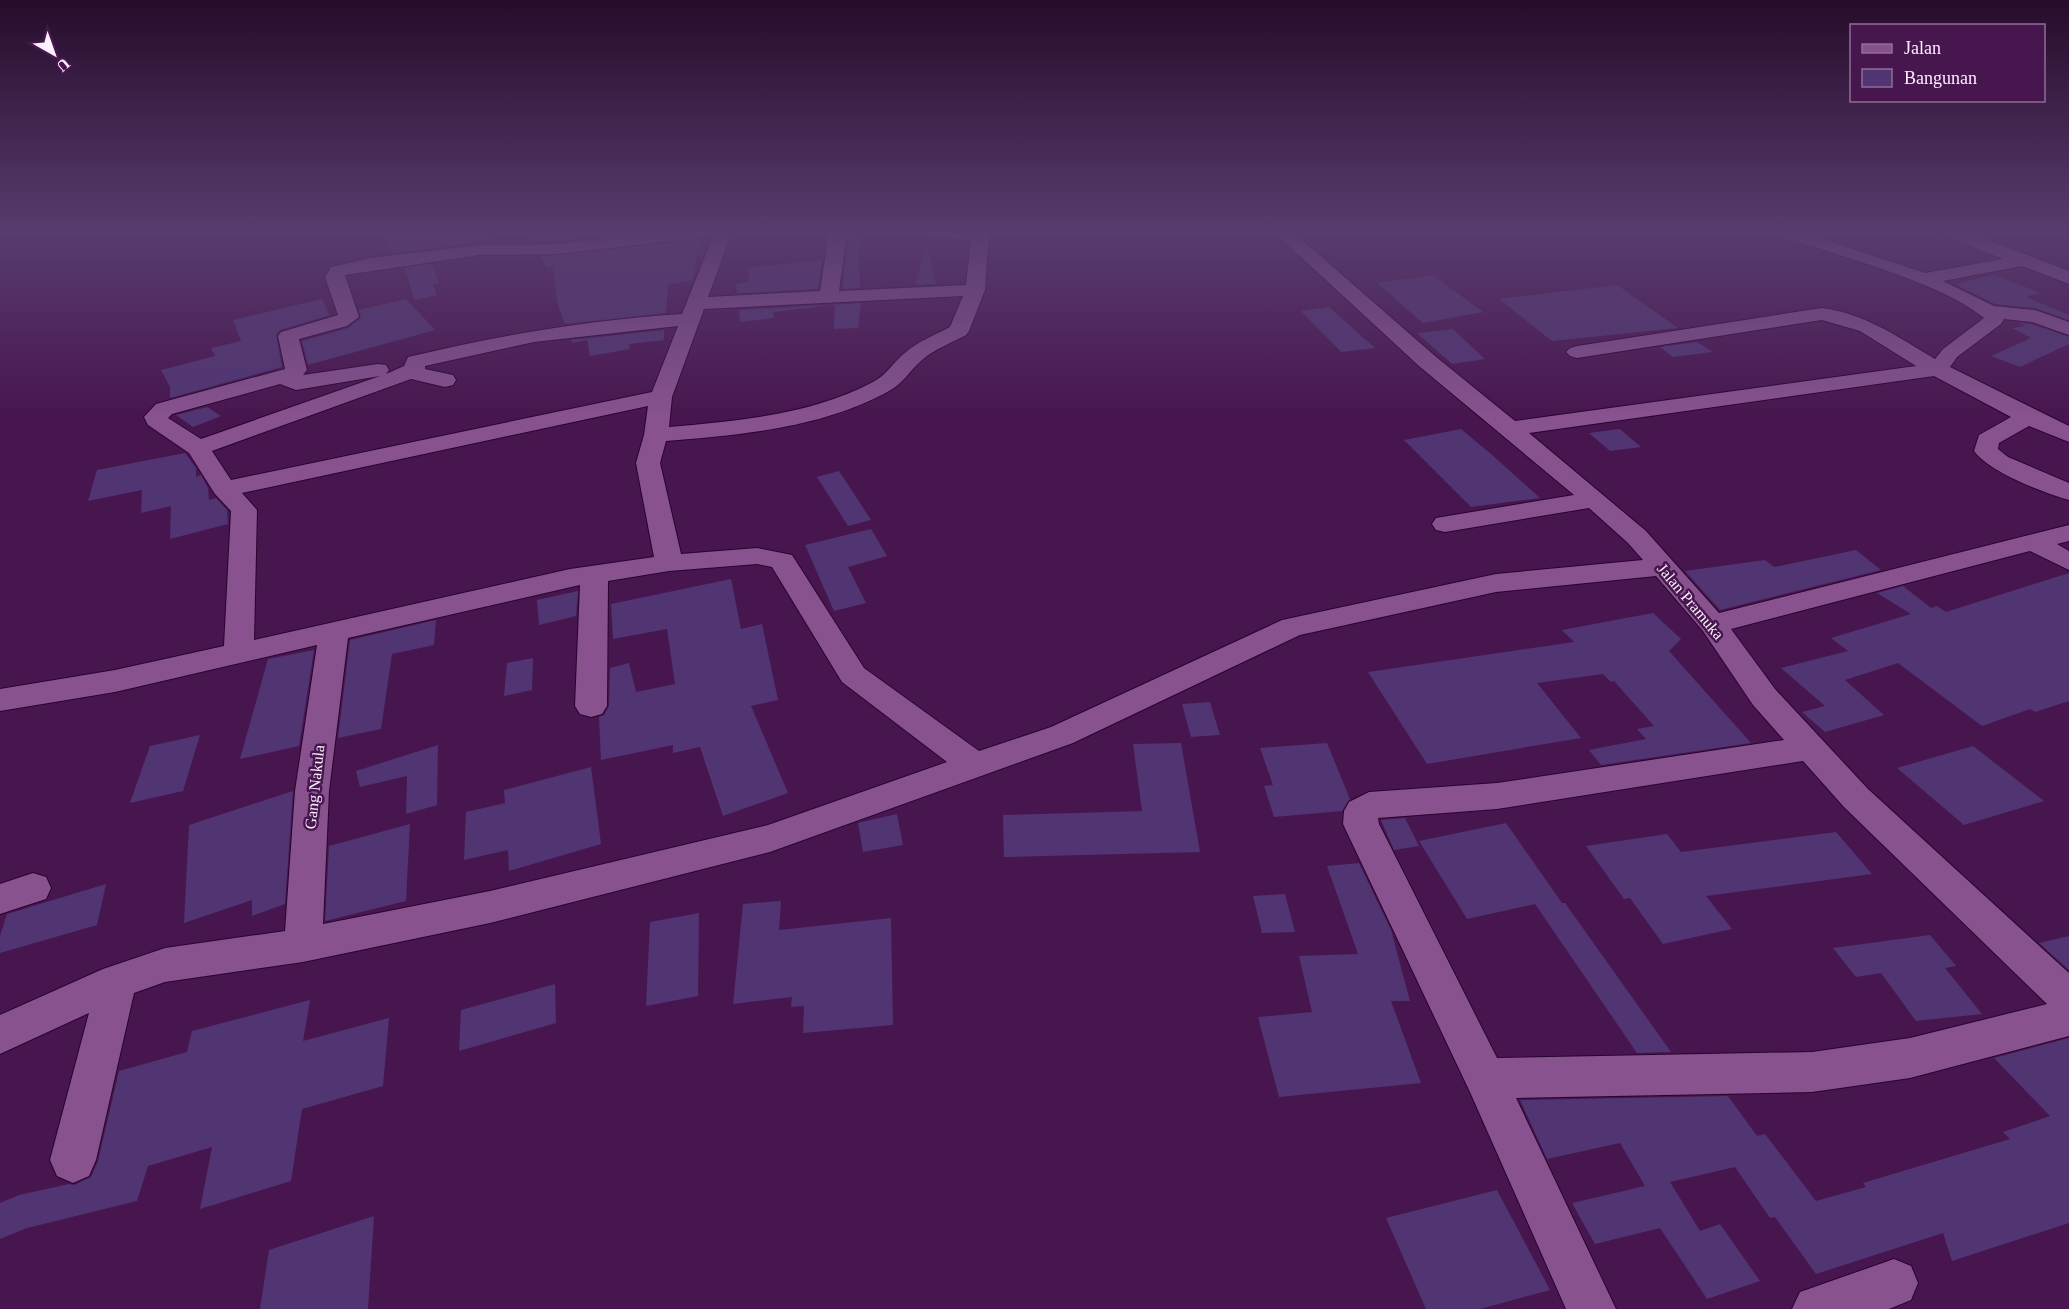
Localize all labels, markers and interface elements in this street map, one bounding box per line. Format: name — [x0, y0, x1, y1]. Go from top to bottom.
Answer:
north arrow — [24, 24, 84, 84]
legend — [1850, 24, 2045, 102]
text: Jalan — [1904, 38, 1941, 58]
text: U — [53, 55, 73, 76]
text: Bangunan — [1904, 68, 1977, 88]
street label: Jalan Pramuka — [1654, 560, 1727, 643]
street label: Gang Nakula — [302, 744, 328, 830]

